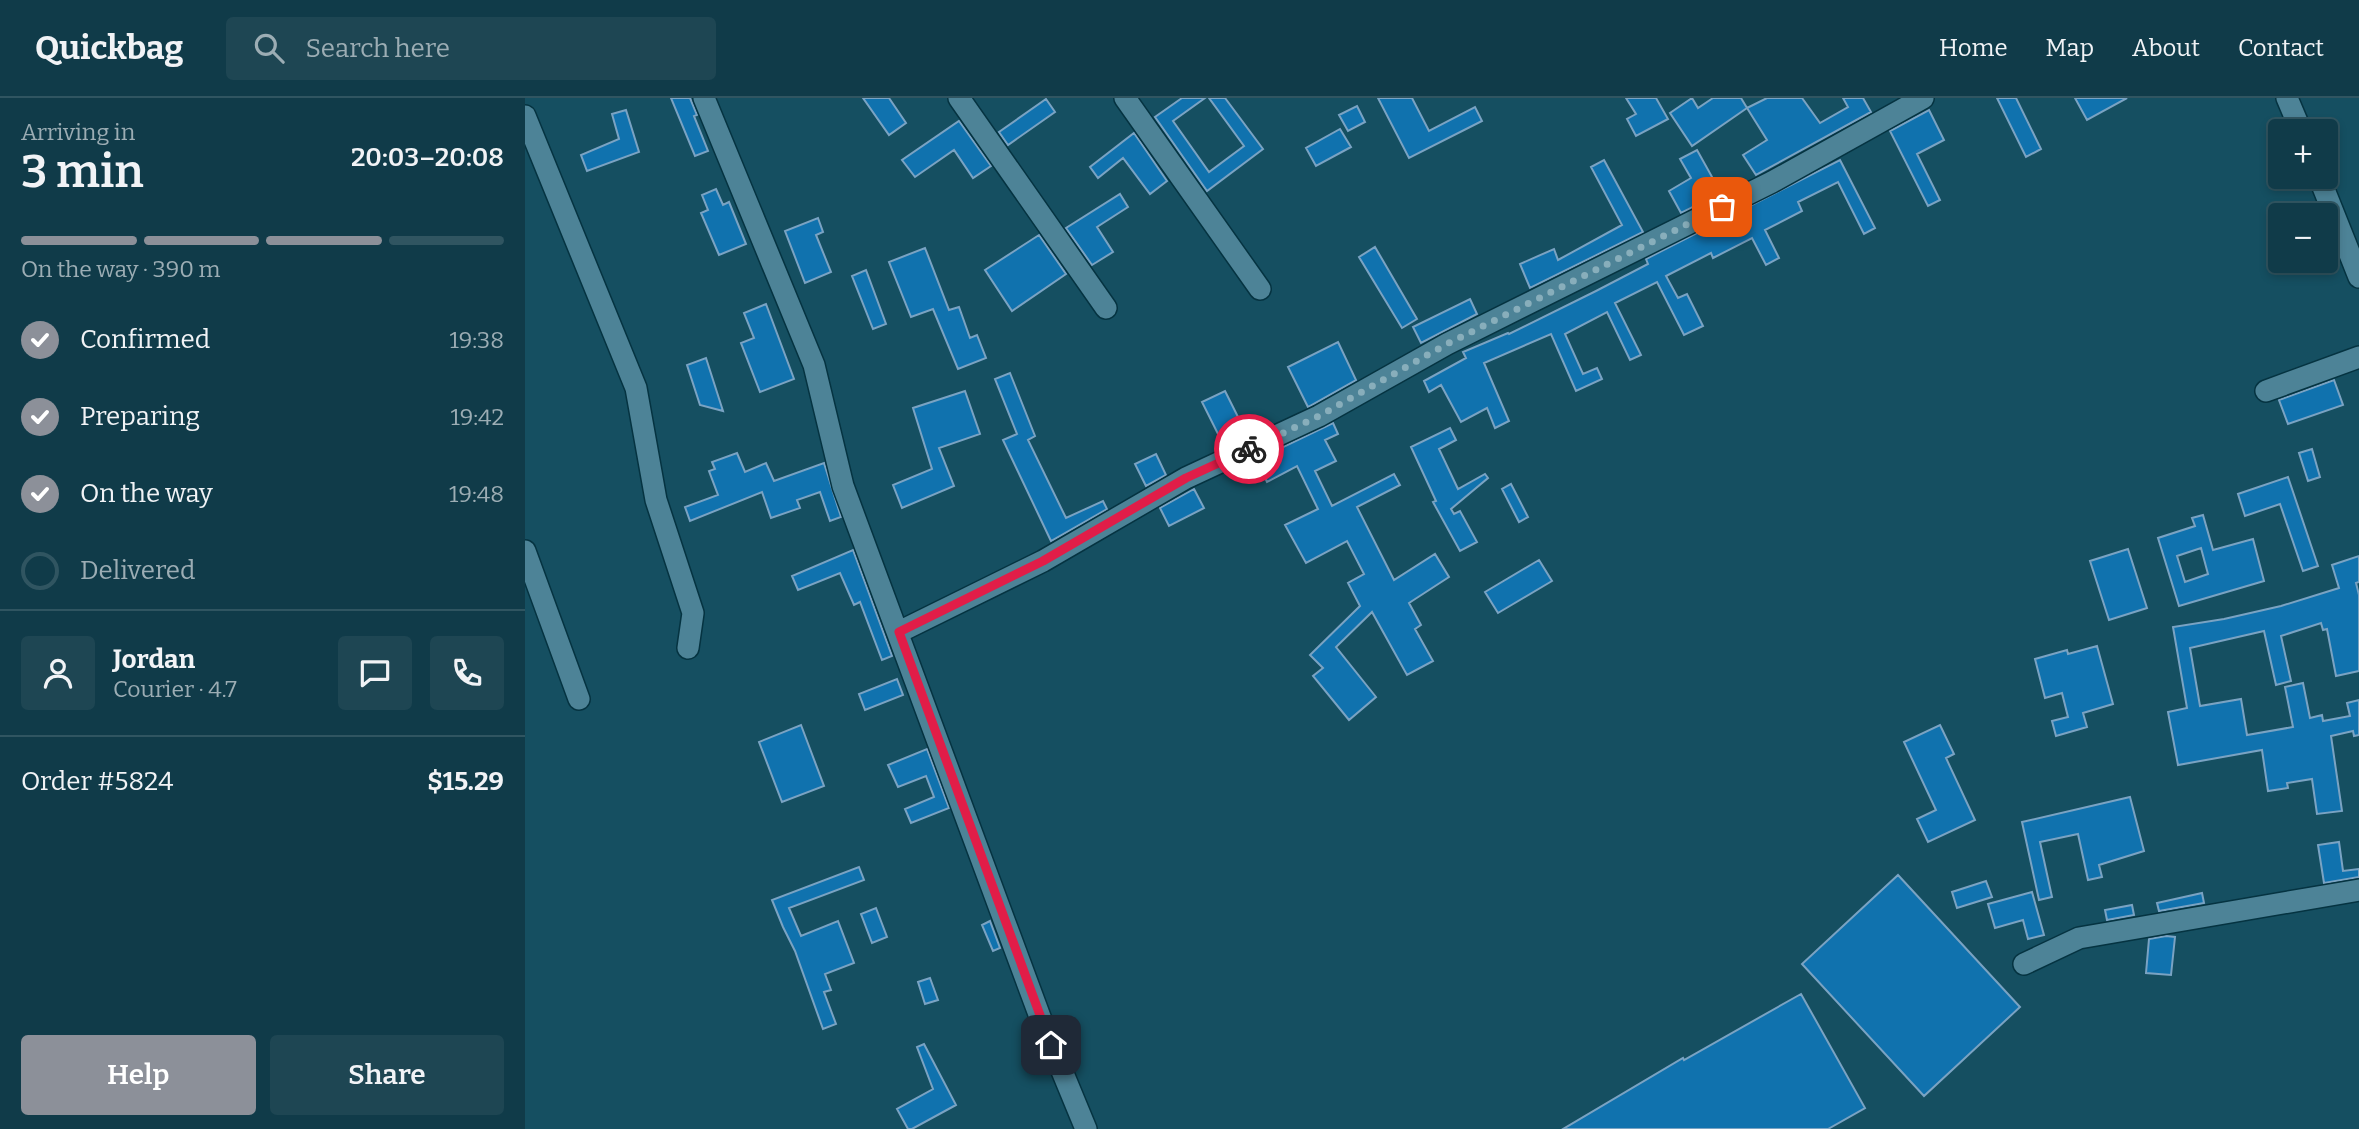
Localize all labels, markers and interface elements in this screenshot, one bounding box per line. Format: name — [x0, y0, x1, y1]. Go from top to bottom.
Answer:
search box — [226, 17, 716, 80]
text: Quickbag — [35, 28, 184, 68]
icon: search — [250, 29, 288, 67]
text: Search here — [306, 33, 450, 64]
text: Home — [1939, 34, 2008, 62]
text: Map — [2046, 34, 2094, 62]
text: About — [2132, 34, 2200, 62]
text: Contact — [2238, 34, 2324, 62]
text: Arriving in — [21, 118, 135, 146]
map controls — [2268, 119, 2338, 273]
button: + — [2268, 119, 2338, 189]
text: 20:03–20:08 — [351, 142, 504, 173]
text: 3 min — [21, 144, 144, 199]
pin — [1692, 177, 1752, 237]
icon: bag — [1703, 188, 1741, 226]
button: − — [2268, 203, 2338, 273]
text: On the way · 390 m — [21, 255, 220, 283]
icon: check — [21, 321, 59, 359]
text: Confirmed — [80, 324, 210, 355]
text: 19:38 — [449, 326, 504, 354]
icon: check — [21, 398, 59, 436]
text: Preparing — [80, 401, 200, 432]
text: 19:42 — [450, 403, 504, 431]
courier — [1214, 414, 1284, 484]
icon: bike — [1230, 430, 1268, 468]
icon: check — [21, 475, 59, 513]
text: On the way — [80, 478, 213, 509]
text: 19:48 — [449, 480, 504, 508]
text: Delivered — [80, 555, 195, 586]
button: person — [21, 636, 95, 710]
button: chat — [338, 636, 412, 710]
button: phone — [430, 636, 504, 710]
text: Jordan — [113, 644, 195, 675]
text: Courier · 4.7 — [113, 675, 237, 703]
text: Order #5824 — [21, 766, 173, 797]
text: $15.29 — [427, 766, 504, 797]
pin — [1021, 1015, 1081, 1075]
icon: home — [1032, 1026, 1070, 1064]
button: Help — [21, 1035, 256, 1115]
button: Share — [270, 1035, 504, 1115]

